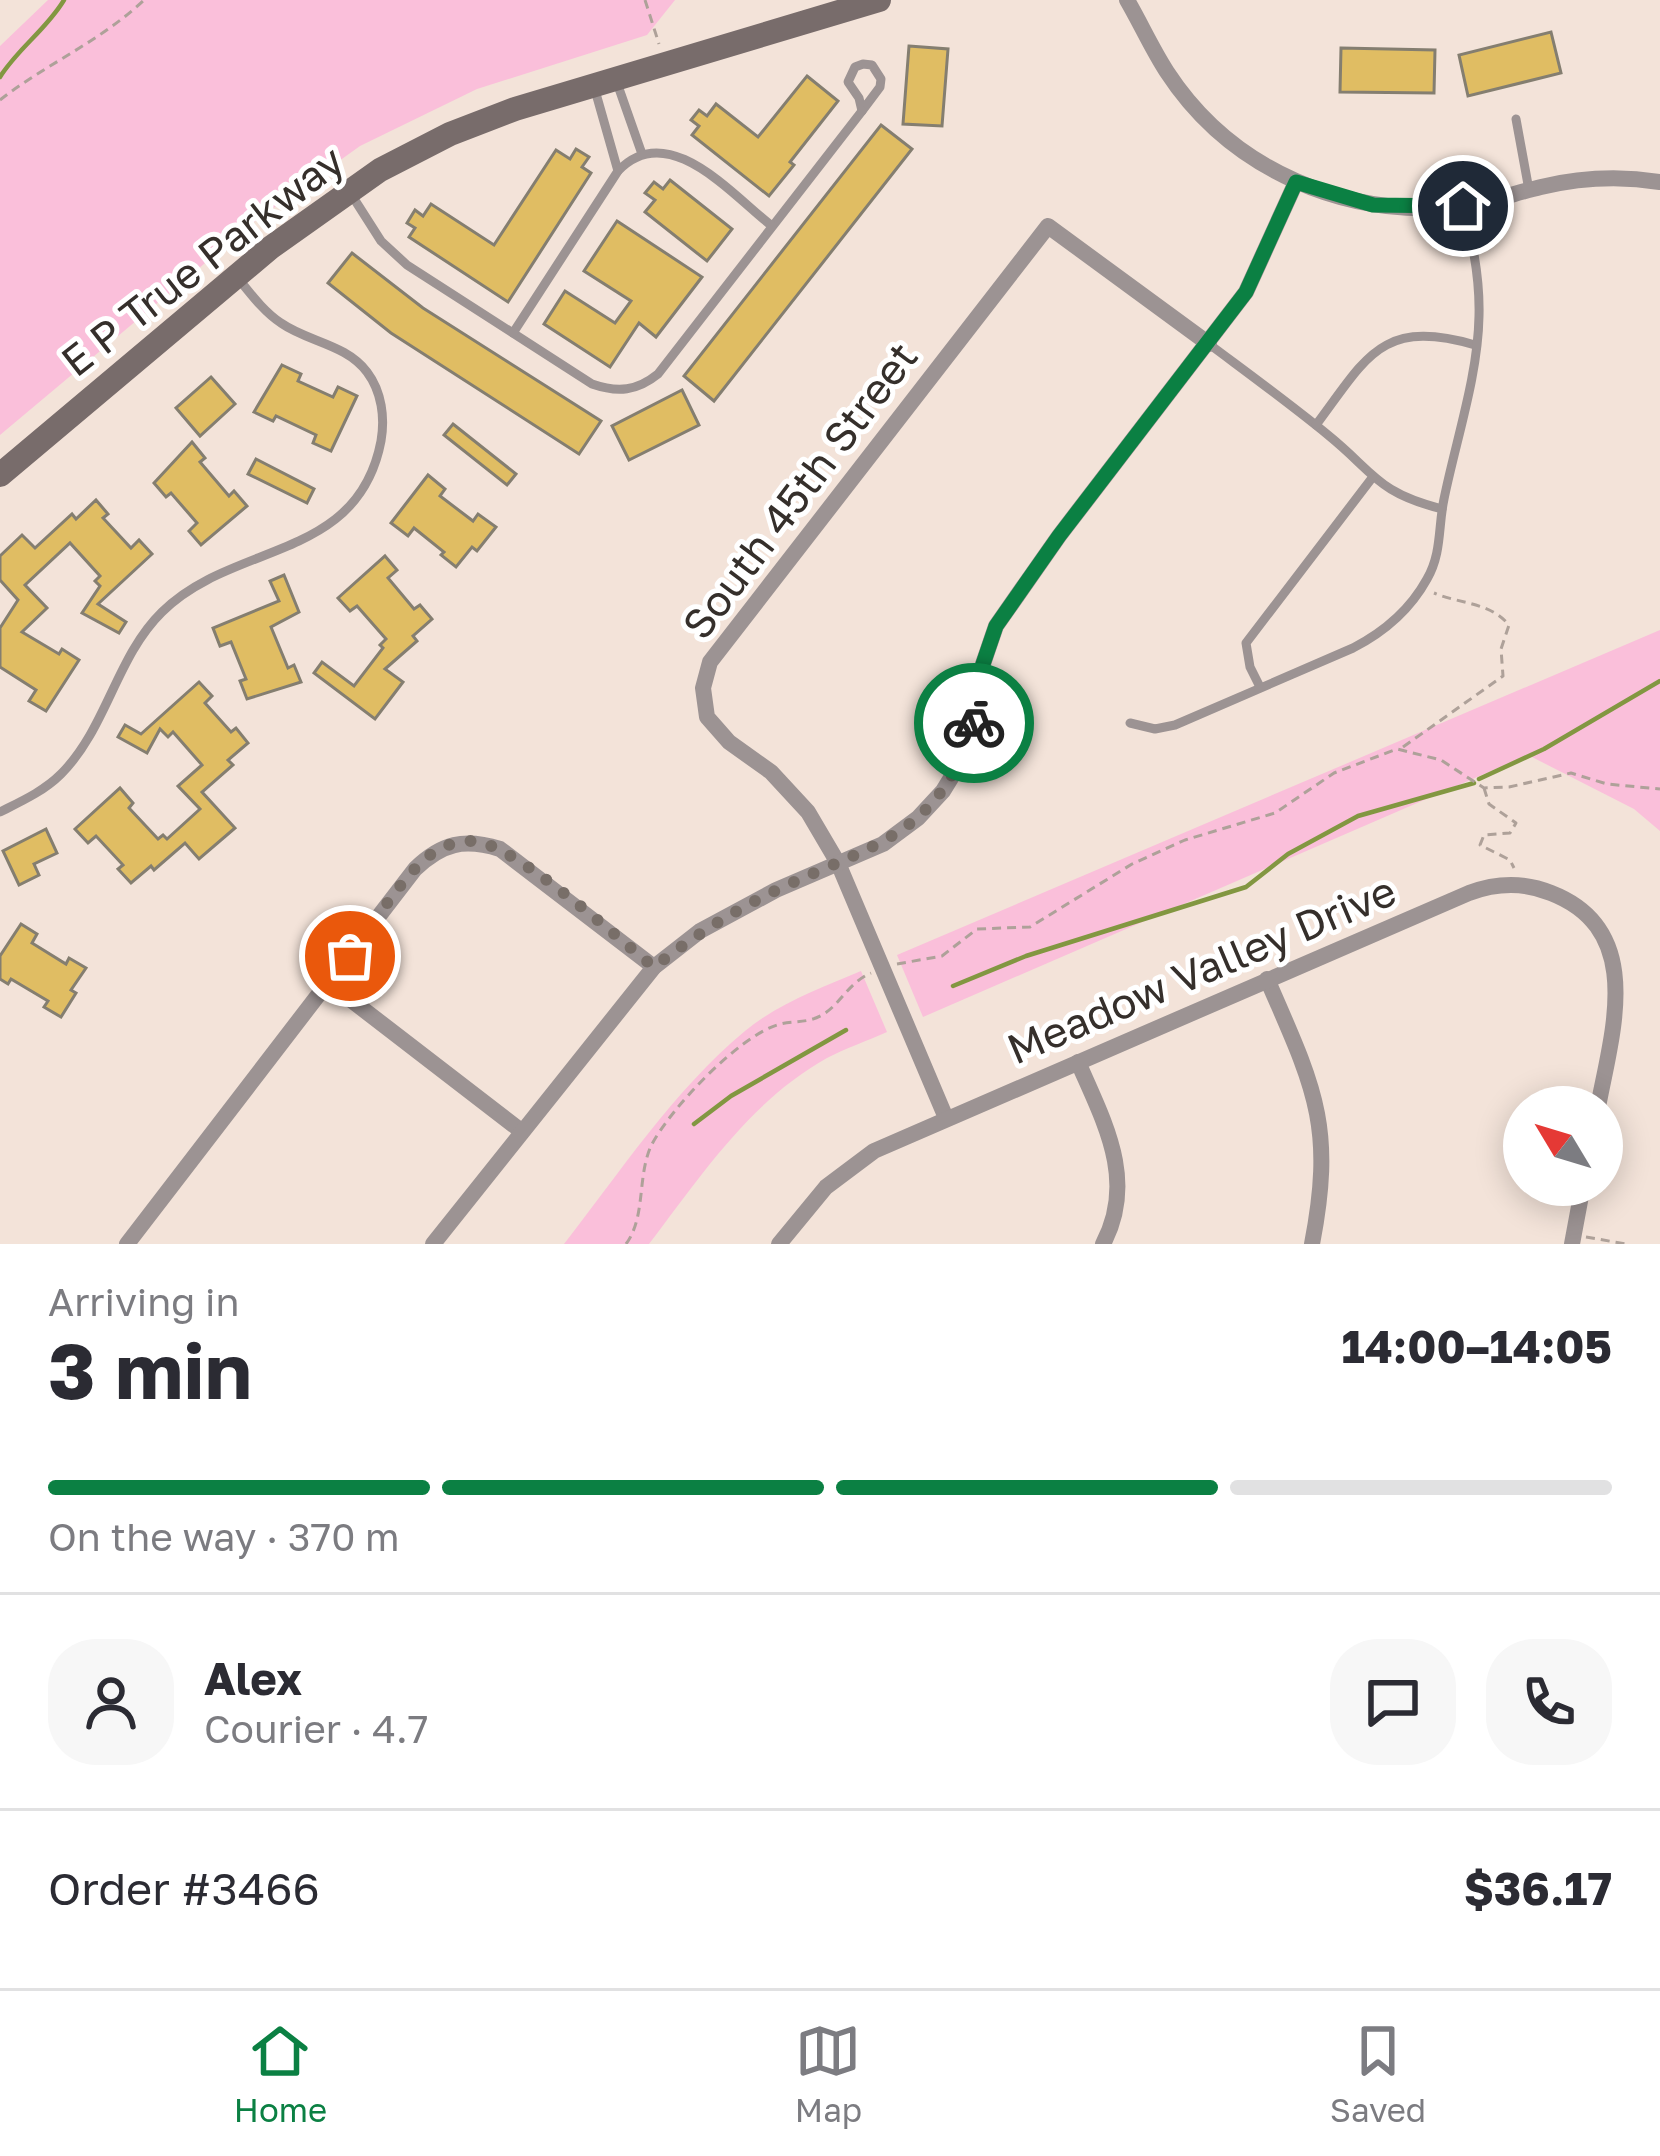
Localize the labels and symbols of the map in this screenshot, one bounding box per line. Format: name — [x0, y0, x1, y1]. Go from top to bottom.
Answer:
street label: E P True Parkway — [51, 134, 353, 386]
pin — [1412, 155, 1514, 257]
street label: South 45th Street — [671, 332, 927, 648]
courier — [914, 663, 1034, 783]
street label: Meadow Valley Drive — [999, 865, 1403, 1073]
pin — [299, 905, 401, 1007]
north arrow — [1503, 1086, 1623, 1206]

